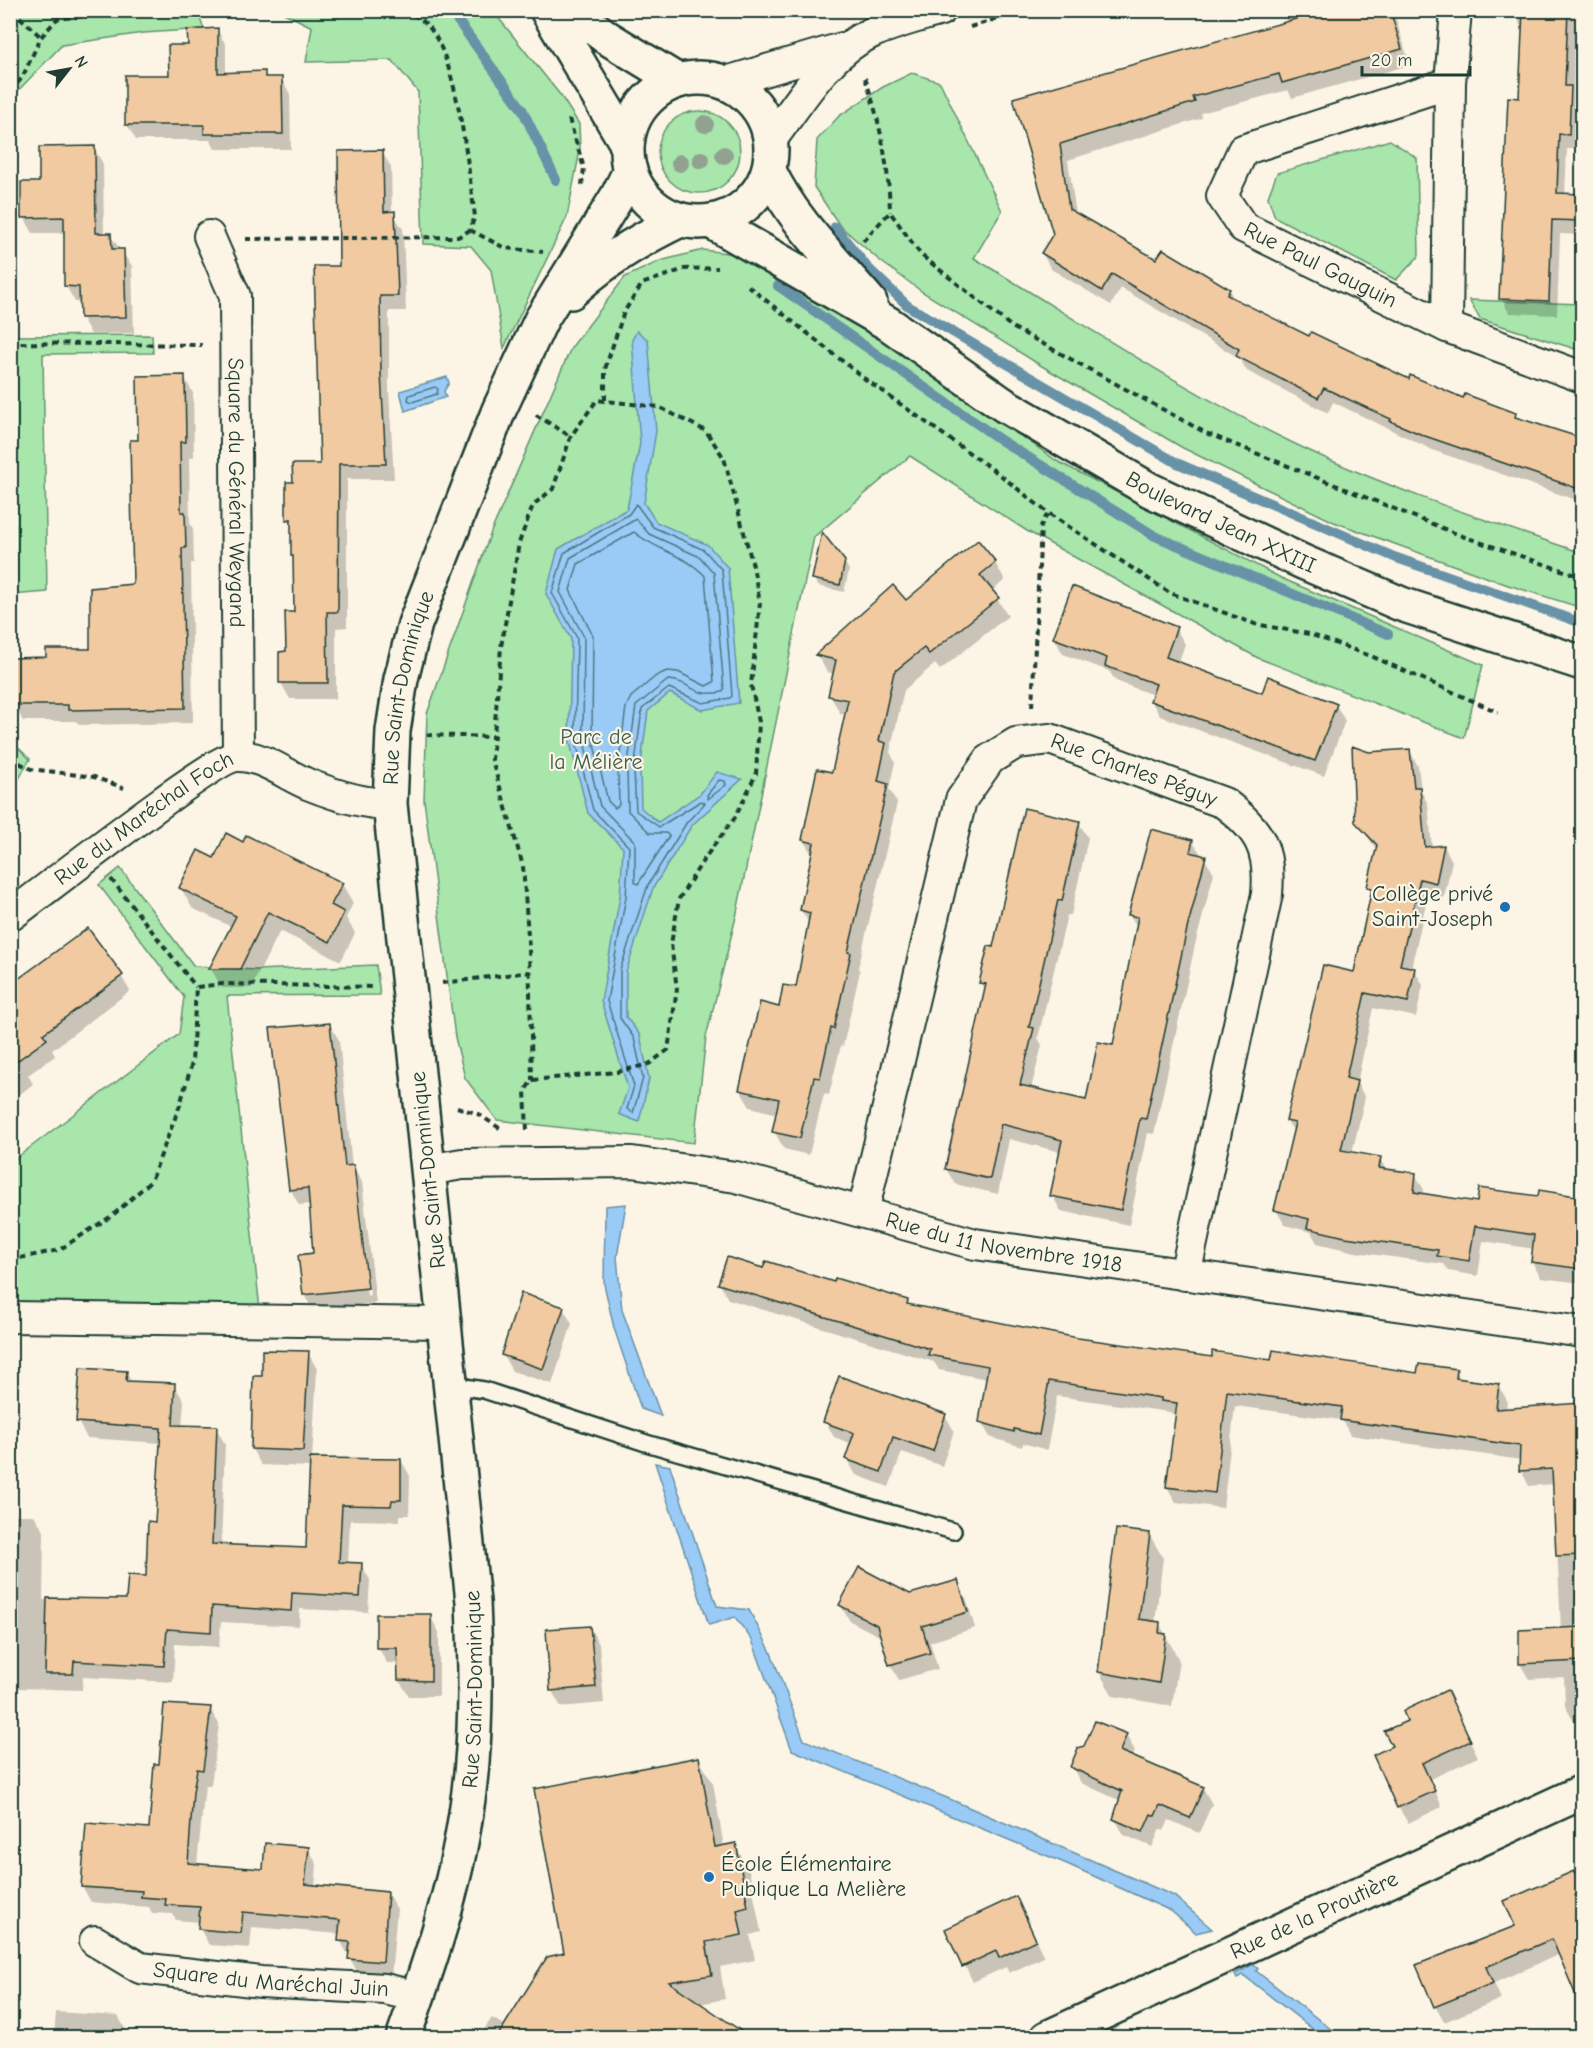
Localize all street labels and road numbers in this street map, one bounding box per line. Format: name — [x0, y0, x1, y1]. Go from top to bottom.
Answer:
street label: Rue Paul Gauguin — [1239, 216, 1401, 313]
street label: Square du Général Weygand — [222, 358, 250, 628]
street label: Boulevard Jean XXIII — [1121, 466, 1320, 579]
street label: Rue Saint-Dominique — [378, 587, 440, 785]
street label: Rue Charles Péguy — [1047, 727, 1221, 812]
street label: Rue du Maréchal Foch — [49, 746, 238, 891]
street label: Rue Saint-Dominique — [405, 1070, 451, 1270]
street label: Rue du 11 Novembre 1918 — [883, 1207, 1124, 1278]
street label: Rue Saint-Dominique — [456, 1589, 488, 1790]
street label: Rue de la Proutière — [1226, 1865, 1402, 1965]
street label: Square du Maréchal Juin — [152, 1957, 389, 2002]

